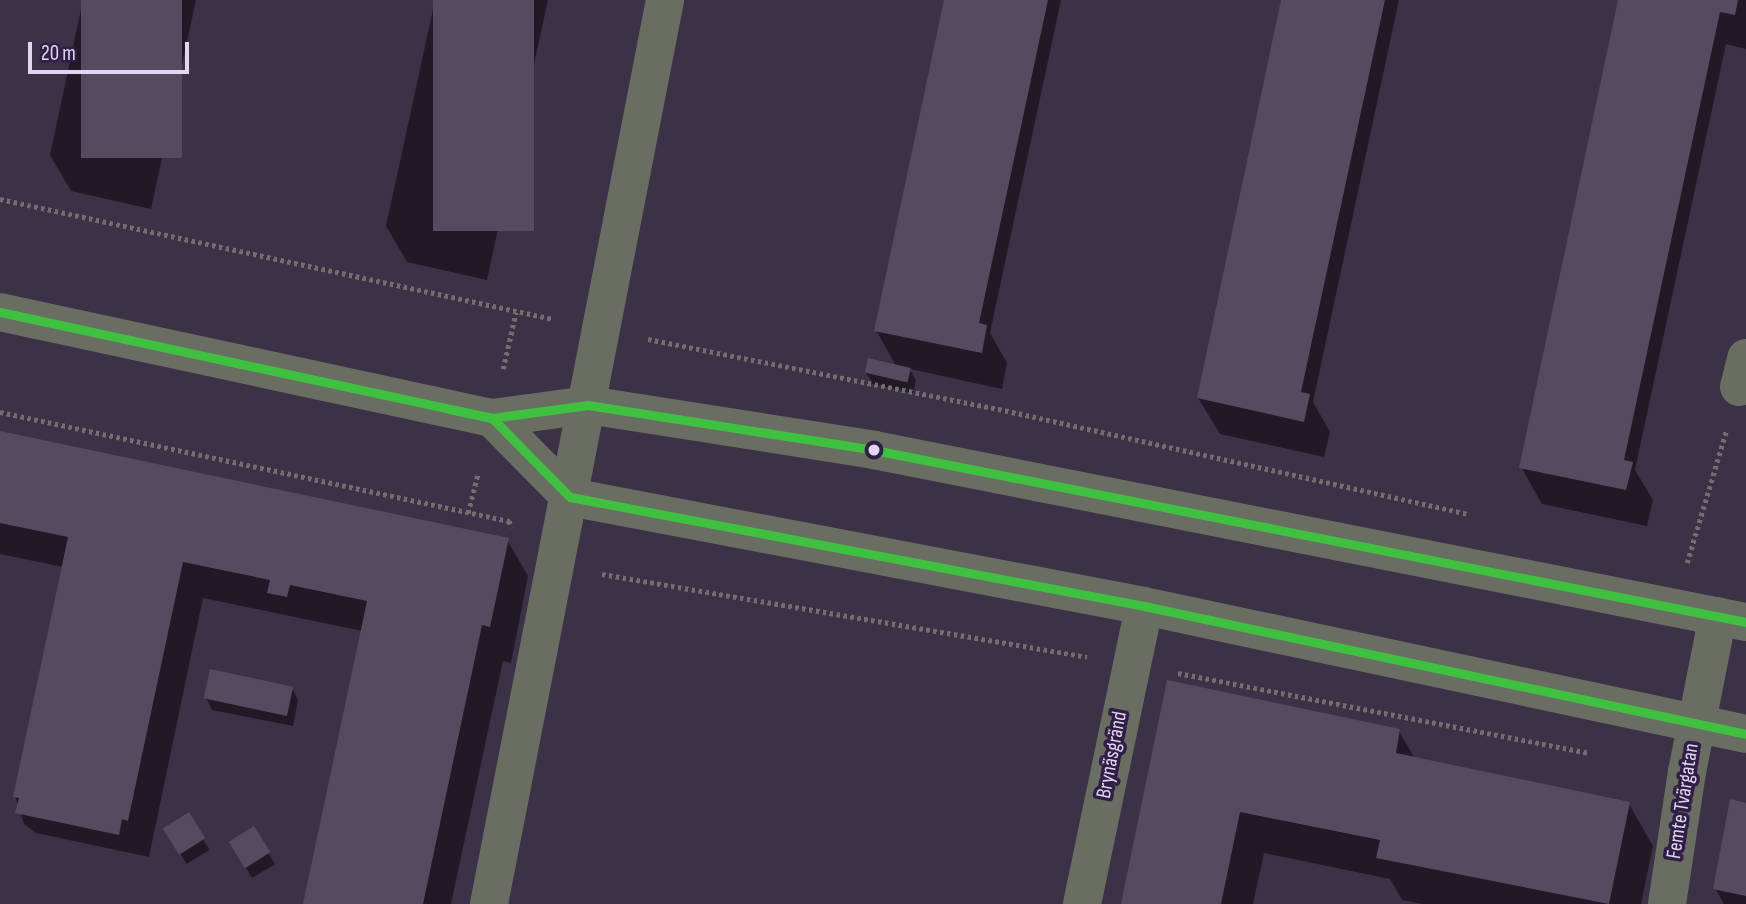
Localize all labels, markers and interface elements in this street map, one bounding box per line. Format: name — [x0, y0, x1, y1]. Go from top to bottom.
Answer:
scale bar — [32, 28, 192, 72]
text: 20 m — [41, 41, 76, 66]
unlabelled marker — [867, 443, 881, 457]
street label: Brynäsgränd — [1091, 709, 1133, 801]
street label: Femte Tvärgatan — [1661, 742, 1705, 860]

